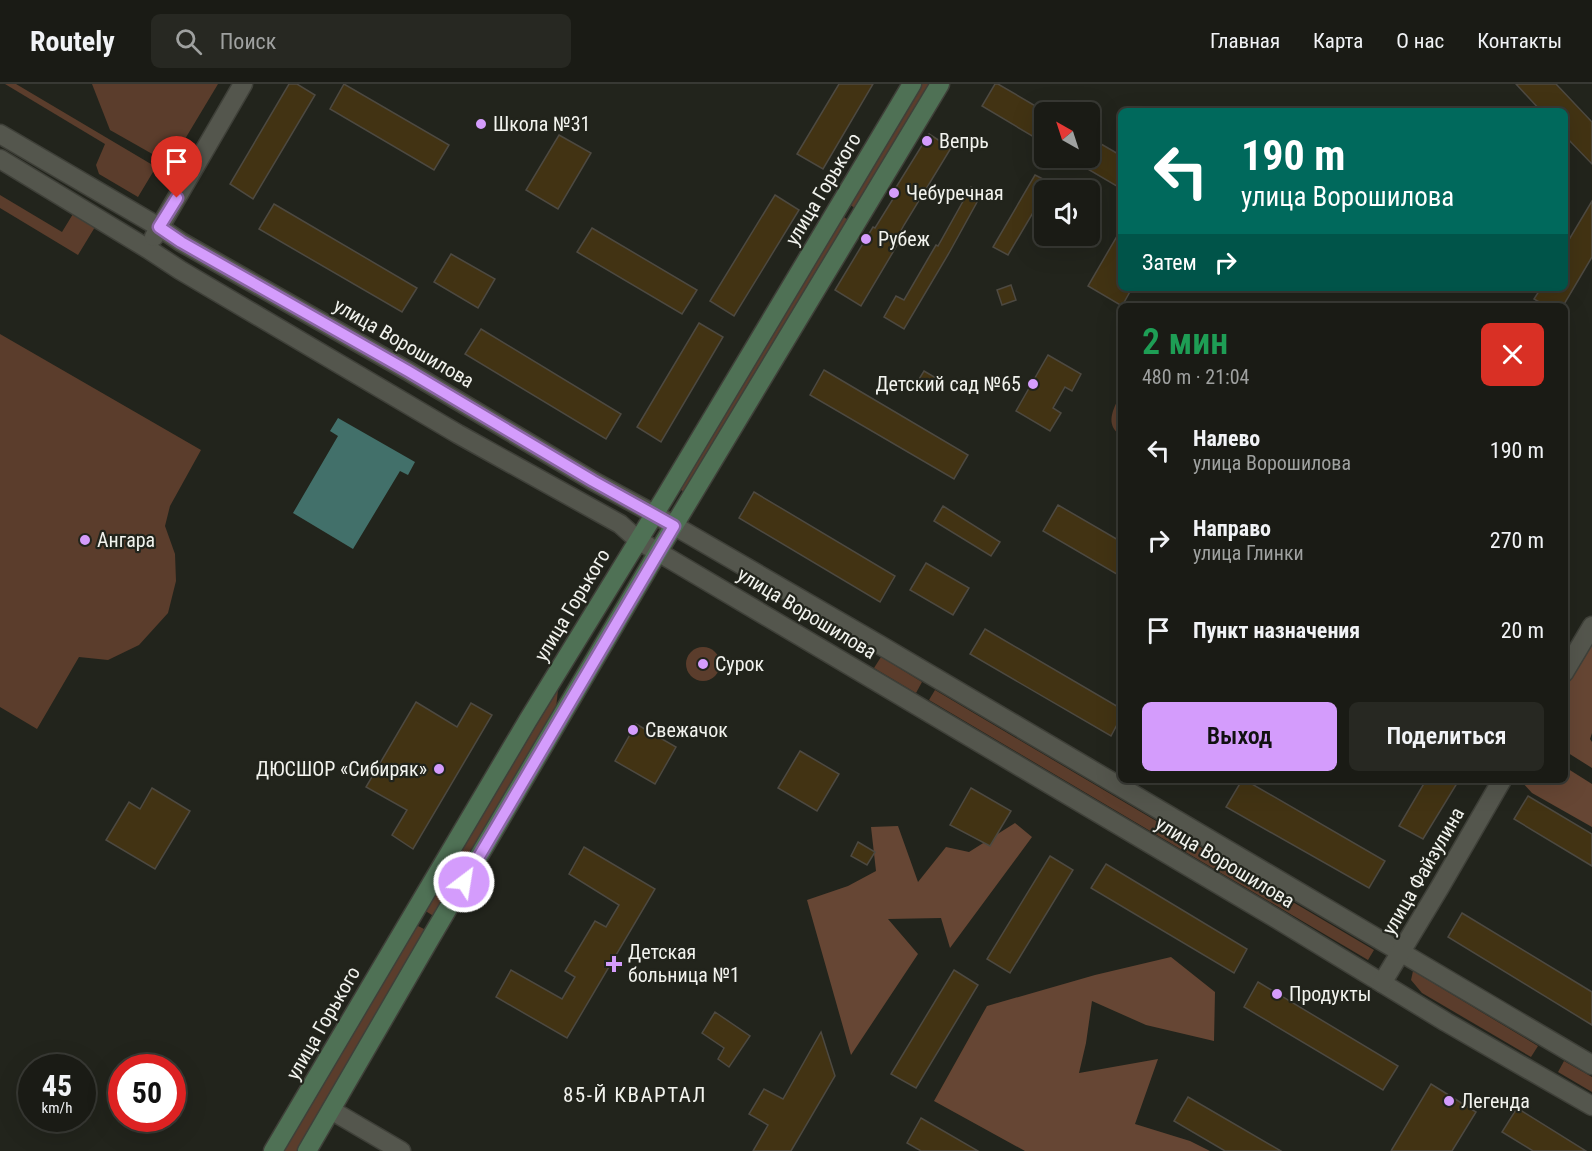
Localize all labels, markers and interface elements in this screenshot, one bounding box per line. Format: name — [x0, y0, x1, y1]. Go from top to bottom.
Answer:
search box — [151, 14, 571, 68]
text: Routely — [30, 25, 115, 58]
icon: search — [172, 25, 205, 58]
text: Поиск — [220, 29, 276, 54]
text: Главная — [1210, 29, 1280, 53]
text: Карта — [1313, 29, 1363, 53]
text: О нас — [1396, 29, 1444, 53]
text: Контакты — [1477, 29, 1562, 53]
north arrow — [1034, 102, 1100, 168]
map controls — [1034, 102, 1100, 246]
place label: Школа №31 — [493, 112, 590, 136]
marker: Школа №31 — [474, 117, 488, 131]
street label: улица Горького — [780, 128, 866, 250]
place label: Вепрь — [939, 129, 989, 153]
text: 190 m — [1241, 131, 1346, 180]
icon: left — [1142, 132, 1220, 210]
marker: Вепрь — [920, 134, 934, 148]
pin — [151, 136, 202, 198]
icon: arrive — [160, 145, 193, 178]
button: sound — [1034, 180, 1100, 246]
place label: Чебуречная — [906, 181, 1004, 205]
text: улица Ворошилова — [1241, 181, 1454, 213]
marker: Чебуречная — [887, 186, 901, 200]
place label: Рубеж — [878, 227, 930, 251]
marker: Рубеж — [859, 232, 873, 246]
icon: right — [1209, 246, 1242, 279]
text: Затем — [1142, 250, 1197, 275]
street label: улица Ворошилова — [330, 293, 478, 393]
text: 2 мин — [1142, 321, 1228, 363]
button: close — [1481, 323, 1544, 386]
text: 480 m · 21:04 — [1142, 365, 1249, 389]
place label: Детский сад №65 — [875, 372, 1021, 396]
marker: Детский сад №65 — [1026, 377, 1040, 391]
text: Налево — [1193, 426, 1260, 451]
icon: left — [1142, 434, 1175, 467]
text: 190 m — [1490, 438, 1544, 463]
text: улица Ворошилова — [1193, 451, 1351, 475]
text: Направо — [1193, 516, 1271, 541]
icon: right — [1142, 524, 1175, 557]
place label: Ангара — [97, 528, 155, 552]
text: 270 m — [1490, 528, 1544, 553]
marker: Ангара — [78, 533, 92, 547]
text: улица Глинки — [1193, 541, 1304, 565]
street label: улица Горького — [529, 544, 615, 666]
street label: улица Ворошилова — [733, 562, 881, 664]
icon: arrive — [1142, 614, 1175, 647]
text: Пункт назначения — [1193, 618, 1360, 643]
text: 20 m — [1501, 618, 1544, 643]
place label: Сурок — [715, 652, 765, 676]
marker: Сурок — [696, 657, 710, 671]
button: Выход — [1142, 702, 1337, 771]
button: Поделиться — [1349, 702, 1544, 771]
place label: Свежачок — [645, 718, 728, 742]
marker: Свежачок — [626, 723, 640, 737]
place label: ДЮСШОР «Сибиряк» — [256, 757, 427, 781]
marker: ДЮСШОР «Сибиряк» — [432, 762, 446, 776]
street label: улица Файзулина — [1377, 803, 1469, 939]
street label: улица Ворошилова — [1151, 811, 1299, 913]
position arrow — [432, 850, 496, 914]
place label: Детская больница №1 — [628, 940, 740, 987]
marker: Детская больница №1 — [605, 955, 623, 973]
street label: улица Горького — [281, 962, 365, 1084]
place label: Продукты — [1289, 982, 1371, 1006]
marker: Продукты — [1270, 987, 1284, 1001]
speed limit sign: 50 — [108, 1054, 186, 1132]
text: 45 — [42, 1068, 72, 1103]
district label: 85-Й КВАРТАЛ — [563, 1083, 707, 1107]
place label: Легенда — [1461, 1089, 1530, 1113]
marker: Легенда — [1442, 1094, 1456, 1108]
text: km/h — [42, 1099, 72, 1117]

